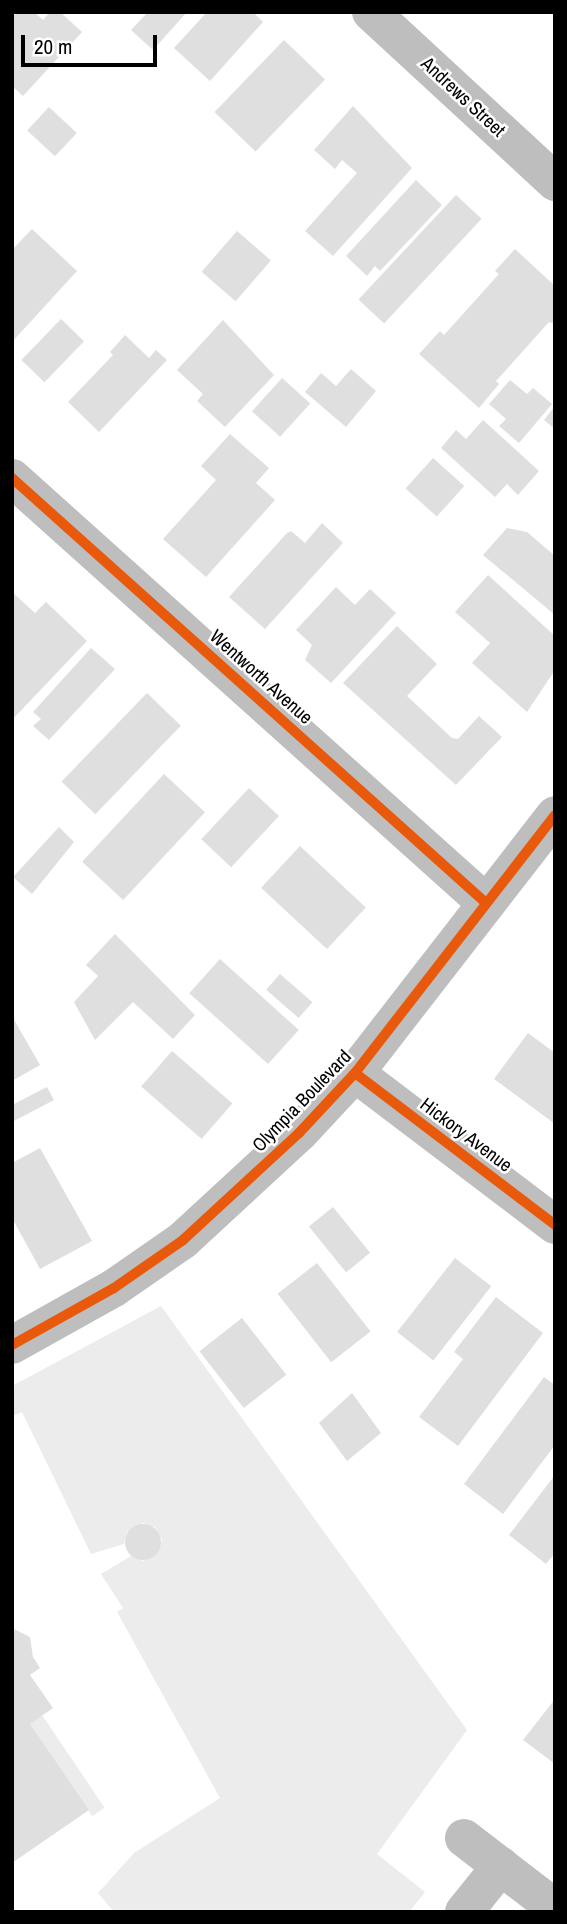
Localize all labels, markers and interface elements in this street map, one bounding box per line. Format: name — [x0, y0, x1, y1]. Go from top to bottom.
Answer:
scale bar — [24, 21, 161, 65]
text: 20 m — [34, 32, 72, 61]
street label: Andrews Street — [416, 52, 510, 142]
street label: Wentworth Avenue — [205, 625, 317, 729]
street label: Olympia Boulevard — [248, 1045, 356, 1157]
street label: Hickory Avenue — [415, 1093, 517, 1177]

